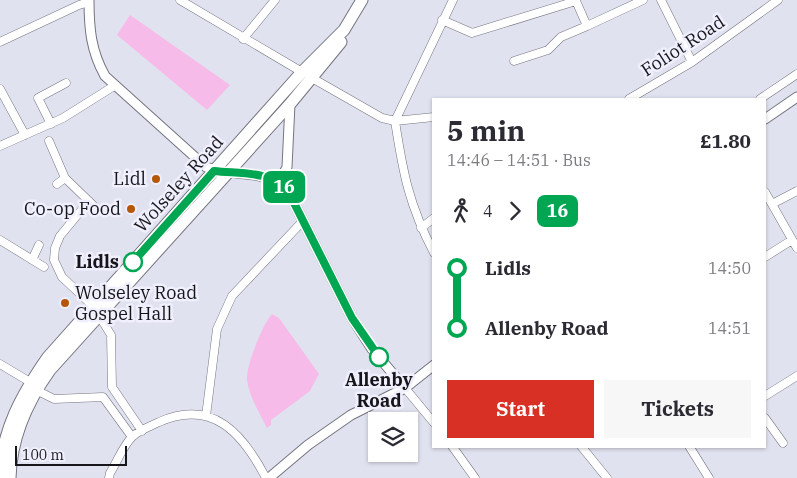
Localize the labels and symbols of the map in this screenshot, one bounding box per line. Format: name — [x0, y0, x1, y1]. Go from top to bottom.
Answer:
street label: Foliot Road — [636, 10, 729, 81]
street label: Wolseley Road — [129, 130, 228, 237]
place label: Lidl — [113, 167, 146, 190]
line badge: 16 — [262, 171, 306, 203]
marker: Lidl — [150, 173, 162, 185]
place label: Co-op Food — [24, 197, 121, 220]
marker: Co-op Food — [125, 203, 137, 215]
place label: Lidls — [75, 250, 119, 273]
marker: Lidls — [123, 252, 143, 272]
place label: Wolseley Road Gospel Hall — [75, 281, 197, 325]
marker: Wolseley Road Gospel Hall — [59, 297, 71, 309]
marker: Allenby Road — [369, 347, 389, 367]
place label: Allenby Road — [345, 368, 414, 412]
scale bar — [15, 443, 128, 466]

